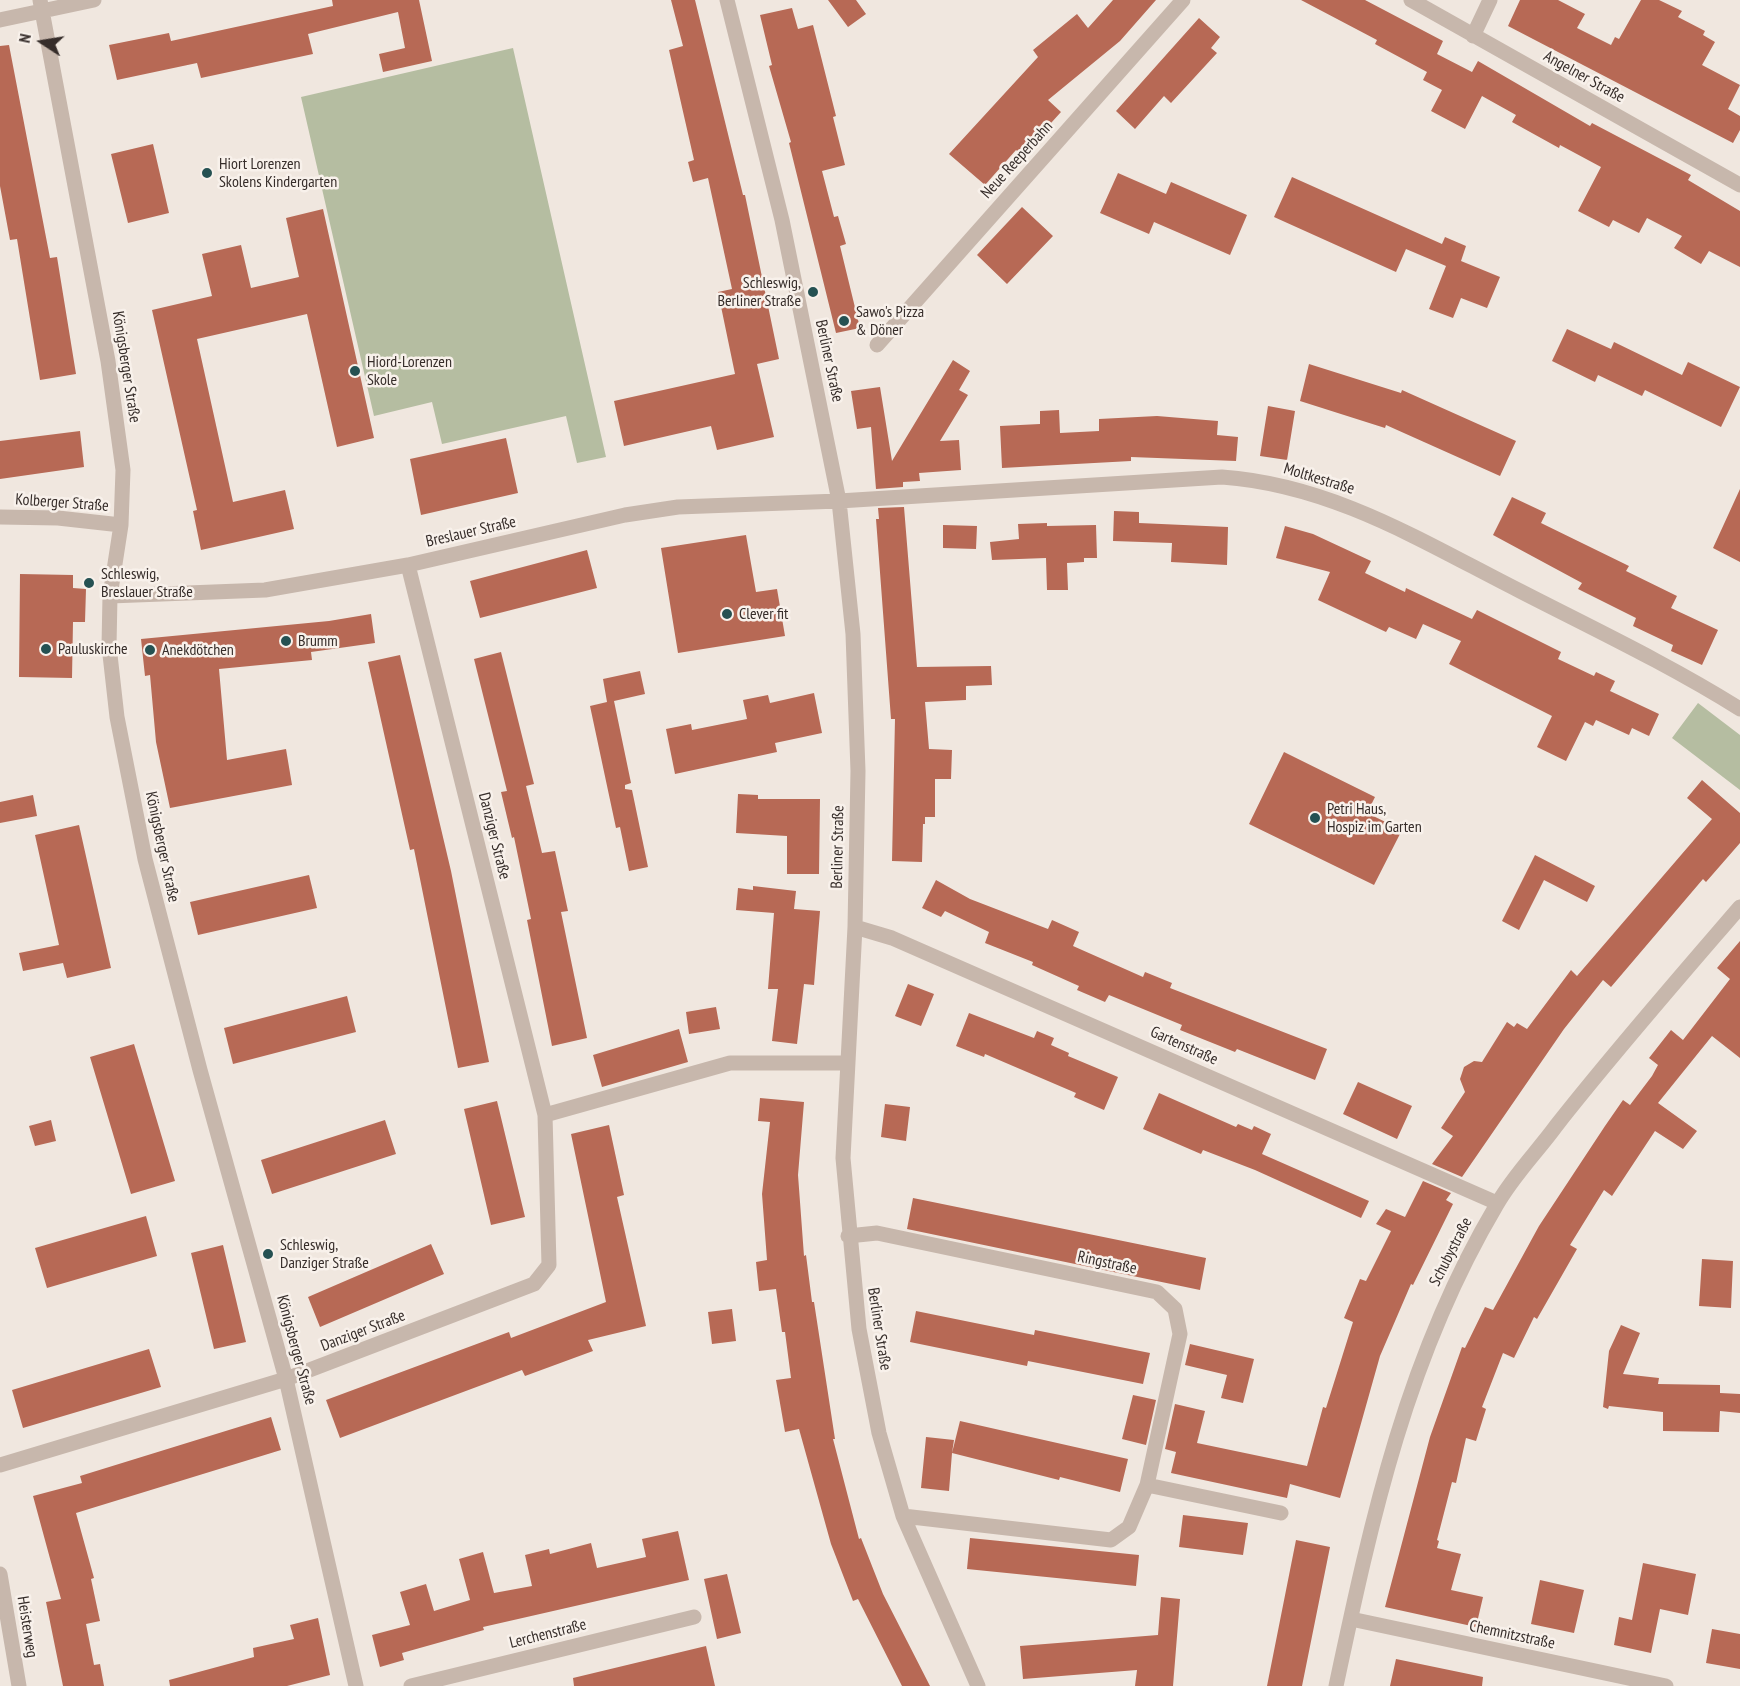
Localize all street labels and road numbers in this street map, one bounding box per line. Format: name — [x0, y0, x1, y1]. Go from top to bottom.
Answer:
street label: Angelner Straße — [1540, 47, 1628, 107]
street label: Neue Reeperbahn — [977, 117, 1057, 203]
street label: Königsberger Straße — [108, 310, 144, 424]
street label: Berliner Straße — [811, 318, 847, 404]
street label: Moltkestraße — [1281, 459, 1357, 499]
street label: Kolberger Straße — [15, 490, 109, 516]
street label: Breslauer Straße — [424, 512, 518, 552]
street label: Königsberger Straße — [141, 790, 183, 904]
street label: Danziger Straße — [474, 791, 514, 881]
street label: Berliner Straße — [828, 805, 848, 889]
street label: Gartenstraße — [1147, 1023, 1221, 1069]
street label: Schubystraße — [1426, 1215, 1476, 1289]
street label: Ringstraße — [1076, 1247, 1138, 1279]
street label: Berliner Straße — [863, 1286, 895, 1372]
street label: Königsberger Straße — [272, 1293, 320, 1407]
street label: Danziger Straße — [318, 1306, 408, 1356]
street label: Heisterweg — [13, 1595, 41, 1659]
street label: Lerchenstraße — [508, 1615, 588, 1653]
street label: Chemnitzstraße — [1467, 1617, 1557, 1653]

